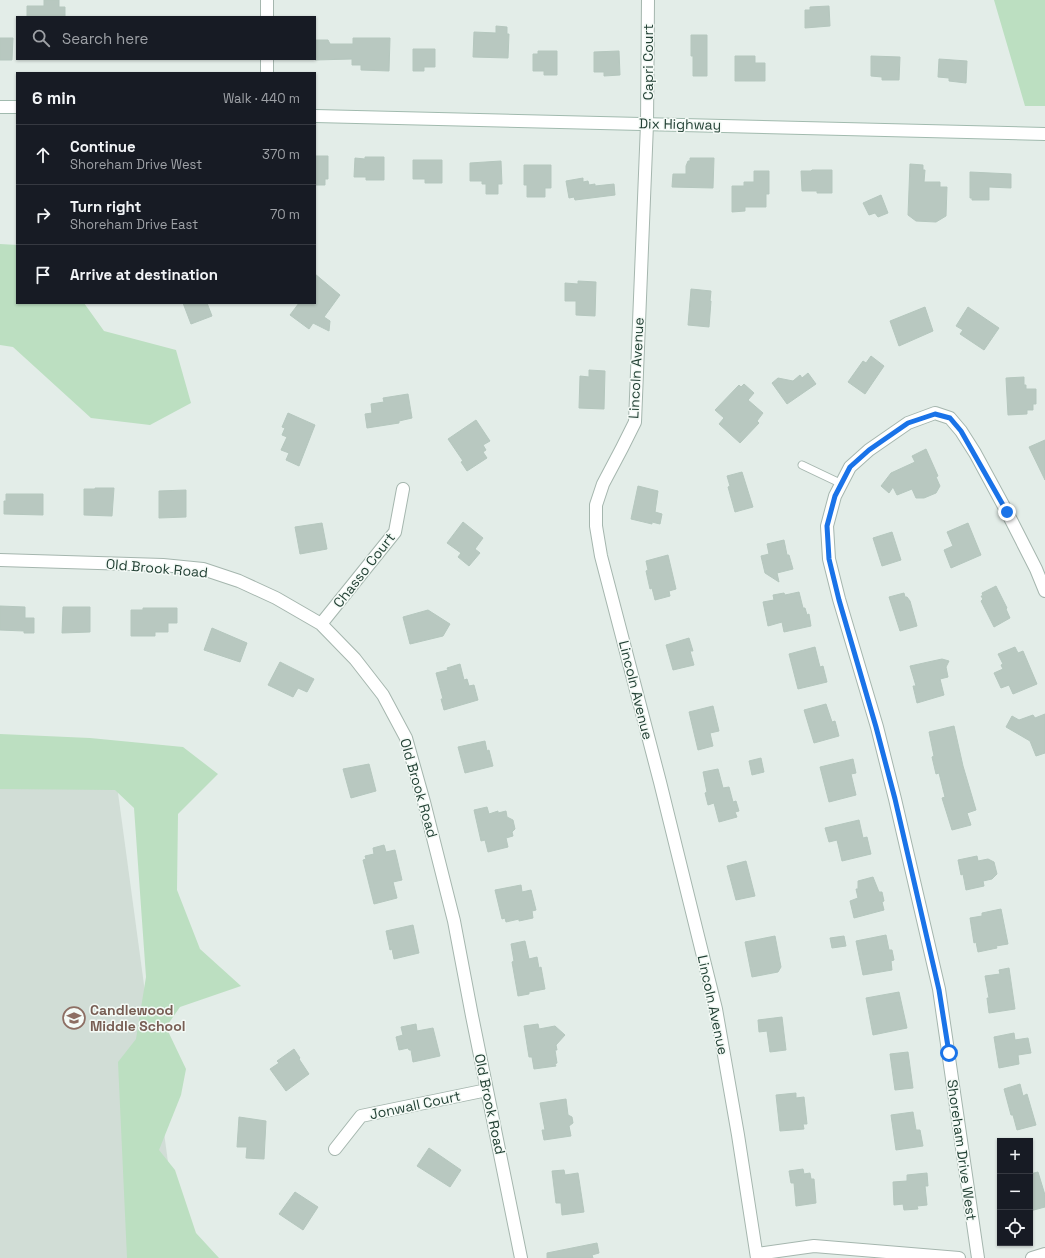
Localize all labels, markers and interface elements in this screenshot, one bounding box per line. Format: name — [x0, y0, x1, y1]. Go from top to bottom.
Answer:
search box — [16, 16, 316, 60]
street label: Capri Court — [639, 24, 657, 100]
icon: search — [30, 27, 52, 49]
text: Search here — [62, 29, 148, 48]
text: 6 min — [32, 87, 76, 109]
text: Walk · 440 m — [223, 90, 300, 107]
street label: Dix Highway — [639, 114, 721, 134]
text: Continue — [70, 137, 136, 156]
icon: ahead — [32, 144, 54, 166]
text: 370 m — [262, 146, 300, 163]
text: Shoreham Drive West — [70, 156, 202, 173]
text: Turn right — [70, 197, 141, 216]
icon: right — [32, 204, 54, 226]
text: 70 m — [270, 206, 300, 223]
text: Shoreham Drive East — [70, 216, 198, 233]
icon: arrive — [32, 264, 54, 286]
text: Arrive at destination — [70, 265, 218, 284]
street label: Lincoln Avenue — [624, 317, 648, 419]
route end — [998, 503, 1016, 521]
street label: Chasso Court — [329, 529, 399, 611]
street label: Old Brook Road — [105, 555, 209, 581]
street label: Lincoln Avenue — [615, 639, 657, 741]
street label: Old Brook Road — [396, 736, 442, 840]
street label: Lincoln Avenue — [694, 953, 732, 1057]
place label: Candlewood Middle School — [90, 1001, 185, 1035]
school or university icon: Candlewood Middle School — [61, 1005, 87, 1031]
route start — [940, 1044, 958, 1062]
street label: Old Brook Road — [471, 1052, 509, 1156]
street label: Shoreham Drive West — [943, 1078, 981, 1222]
street label: Jonwall Court — [368, 1087, 462, 1123]
map controls — [997, 1138, 1033, 1246]
button: + — [997, 1138, 1033, 1174]
button: − — [997, 1174, 1033, 1210]
button: locate — [997, 1210, 1033, 1246]

